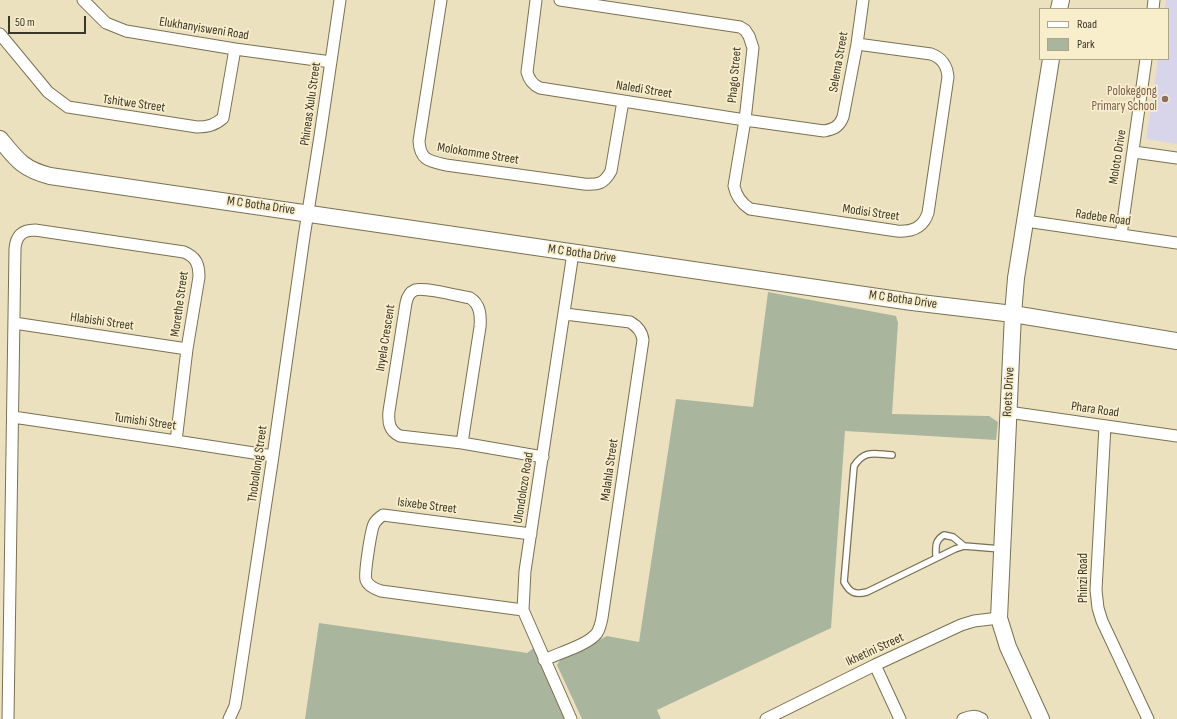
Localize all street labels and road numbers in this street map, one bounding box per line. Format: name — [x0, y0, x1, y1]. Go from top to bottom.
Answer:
street label: Elukhanyisweni Road — [158, 14, 250, 44]
street label: Selema Street — [826, 30, 852, 94]
street label: Phago Street — [725, 46, 745, 104]
street label: Phineas Xulu Street — [297, 61, 325, 147]
street label: Naledi Street — [615, 78, 673, 102]
street label: Tshitwe Street — [102, 92, 166, 116]
street label: Moloto Drive — [1106, 129, 1130, 185]
street label: Molokomme Street — [436, 140, 520, 168]
street label: M C Botha Drive — [226, 193, 296, 219]
street label: Modisi Street — [841, 201, 901, 225]
street label: Radebe Road — [1074, 206, 1132, 230]
street label: M C Botha Drive — [547, 241, 617, 267]
street label: Morethe Street — [168, 270, 192, 338]
street label: M C Botha Drive — [868, 287, 938, 313]
street label: Inyela Crescent — [373, 303, 399, 373]
street label: Hlabishi Street — [69, 310, 135, 334]
street label: Roets Drive — [1000, 367, 1018, 417]
street label: Phara Road — [1070, 399, 1120, 421]
street label: Tumishi Street — [113, 410, 177, 434]
street label: Thobollong Street — [245, 425, 271, 503]
street label: Malahla Street — [598, 438, 622, 502]
street label: Ulondolozo Road — [511, 451, 537, 525]
street label: Isixebe Street — [396, 495, 458, 517]
street label: Phinzi Road — [1076, 553, 1092, 603]
street label: Ikhetini Street — [844, 630, 906, 670]

